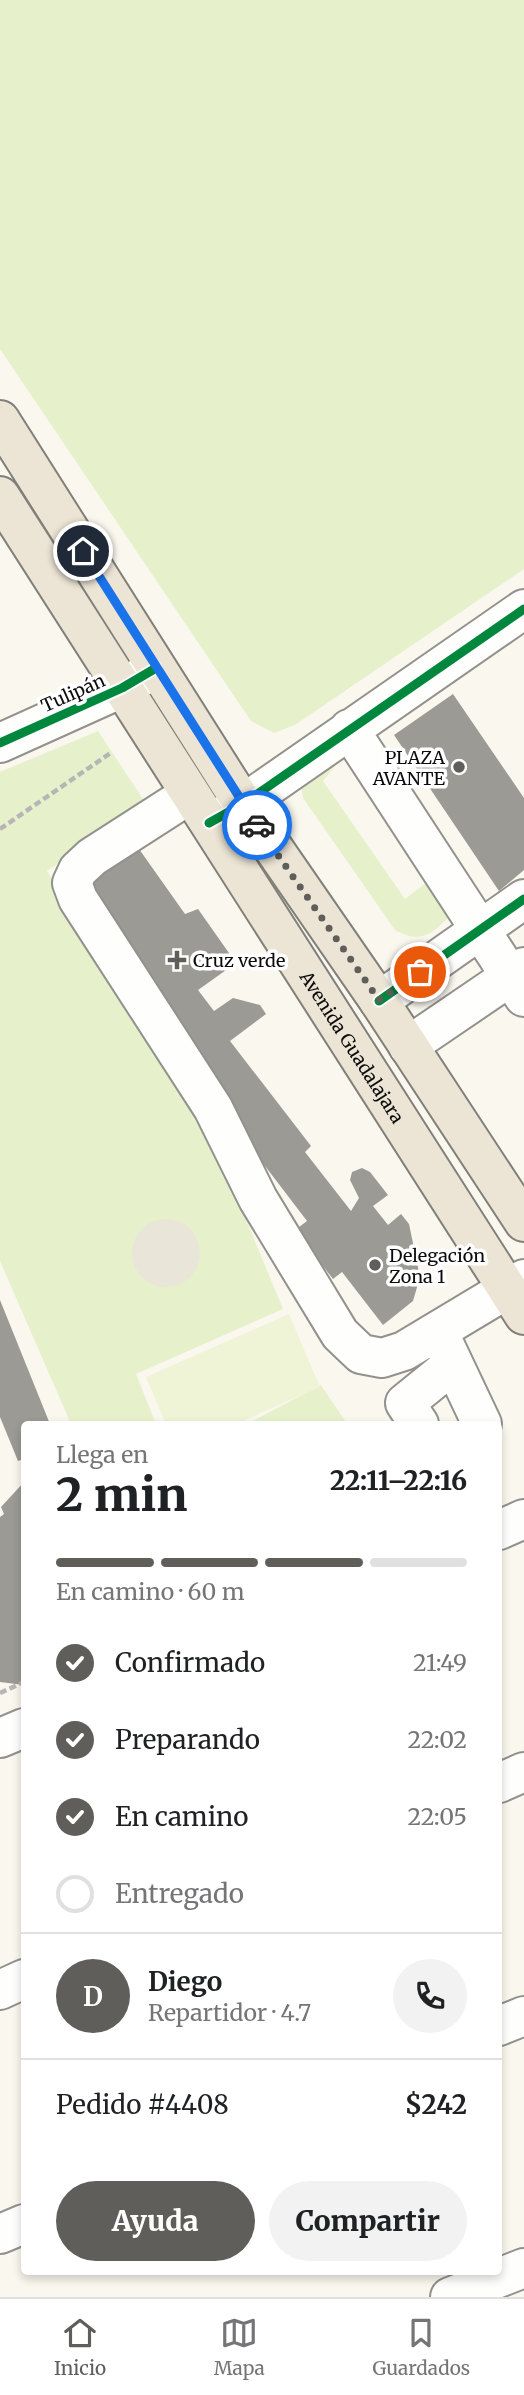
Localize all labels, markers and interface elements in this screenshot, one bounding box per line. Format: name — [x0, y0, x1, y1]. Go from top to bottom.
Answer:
pin — [53, 521, 113, 581]
icon: home — [64, 532, 102, 570]
street label: Tulipán — [37, 669, 109, 717]
place label: PLAZA AVANTE — [372, 746, 446, 790]
marker: PLAZA AVANTE — [451, 759, 467, 775]
courier — [222, 790, 292, 860]
icon: car — [238, 806, 276, 844]
pin — [390, 942, 450, 1002]
place label: Cruz verde — [193, 949, 285, 972]
marker: Cruz verde — [167, 950, 187, 970]
icon: bag — [401, 953, 439, 991]
street label: Avenida Guadalajara — [295, 966, 410, 1128]
place label: Delegación Zona 1 — [389, 1244, 485, 1288]
marker: Delegación Zona 1 — [367, 1257, 383, 1273]
text: Llega en — [56, 1440, 148, 1469]
text: 22:11–22:16 — [330, 1464, 467, 1497]
text: 2 min — [56, 1466, 188, 1524]
text: En camino · 60 m — [56, 1577, 245, 1606]
icon: check — [56, 1644, 94, 1682]
text: Confirmado — [115, 1646, 265, 1679]
text: 21:49 — [413, 1648, 467, 1677]
icon: check — [56, 1721, 94, 1759]
text: Preparando — [115, 1723, 260, 1756]
text: 22:02 — [408, 1725, 467, 1754]
icon: check — [56, 1798, 94, 1836]
text: En camino — [115, 1800, 248, 1833]
text: 22:05 — [408, 1802, 467, 1831]
text: Entregado — [115, 1877, 244, 1910]
button: phone — [393, 1959, 467, 2033]
text: Diego — [148, 1965, 222, 1998]
text: D — [83, 1980, 103, 2013]
text: Repartidor · 4.7 — [148, 1998, 311, 2027]
text: Pedido #4408 — [56, 2088, 229, 2121]
text: $242 — [405, 2088, 467, 2121]
button: Ayuda — [56, 2181, 255, 2261]
button: Compartir — [269, 2181, 467, 2261]
tab: Inicio — [54, 2314, 106, 2380]
tab: Mapa — [214, 2314, 265, 2380]
tab: Guardados — [372, 2314, 470, 2380]

